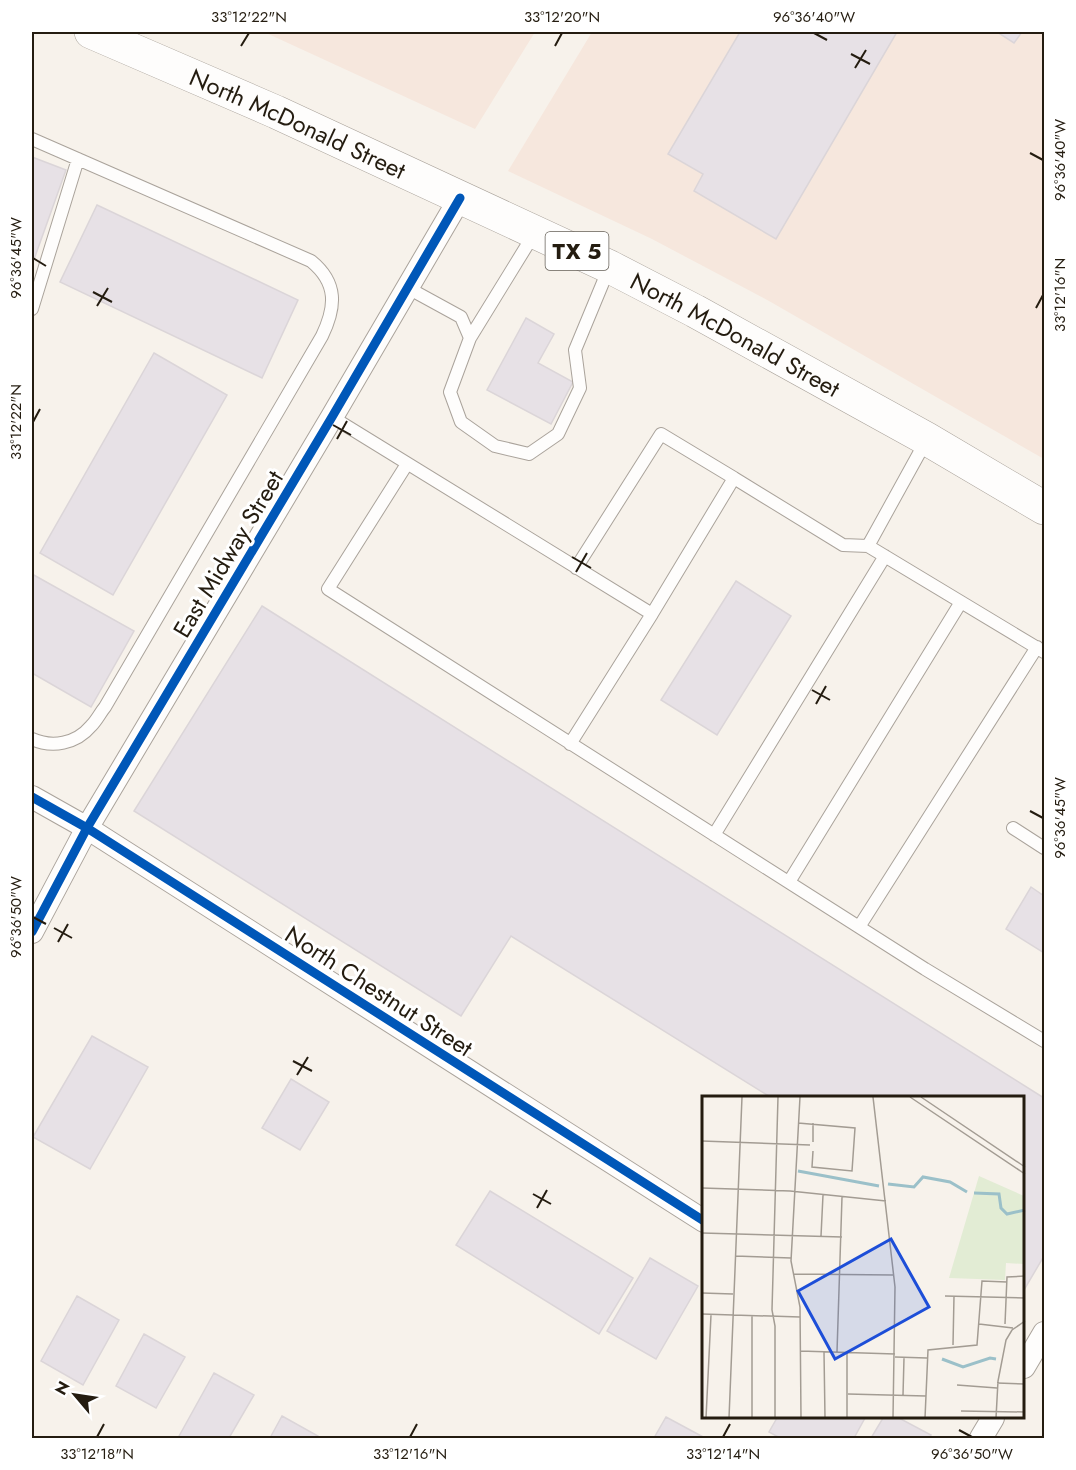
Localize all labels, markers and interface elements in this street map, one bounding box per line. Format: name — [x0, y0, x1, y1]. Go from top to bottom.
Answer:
text: 33°12'22"N — [211, 6, 287, 28]
text: 33°12'20"N — [524, 6, 600, 28]
text: 96°36'40"W — [773, 6, 855, 28]
street label: North McDonald Street — [184, 59, 412, 187]
text: 96°36'40"W — [1049, 119, 1071, 201]
text: 96°36'45"W — [5, 217, 27, 299]
road number: TX 5 — [546, 232, 608, 270]
text: 33°12'16"N — [1049, 258, 1071, 332]
street label: North McDonald Street — [624, 263, 847, 405]
text: 33°12'22"N — [5, 384, 27, 460]
street label: East Midway Street — [164, 464, 292, 644]
text: 96°36'45"W — [1049, 777, 1071, 859]
text: 96°36'50"W — [5, 876, 27, 958]
street label: North Chestnut Street — [278, 917, 480, 1065]
inset map — [702, 1096, 1025, 1419]
north arrow — [45, 1365, 105, 1425]
text: N — [49, 1377, 75, 1399]
text: 33°12'18"N — [60, 1443, 134, 1465]
text: 33°12'16"N — [373, 1443, 447, 1465]
text: 33°12'14"N — [686, 1443, 760, 1465]
text: 96°36'50"W — [931, 1443, 1013, 1465]

